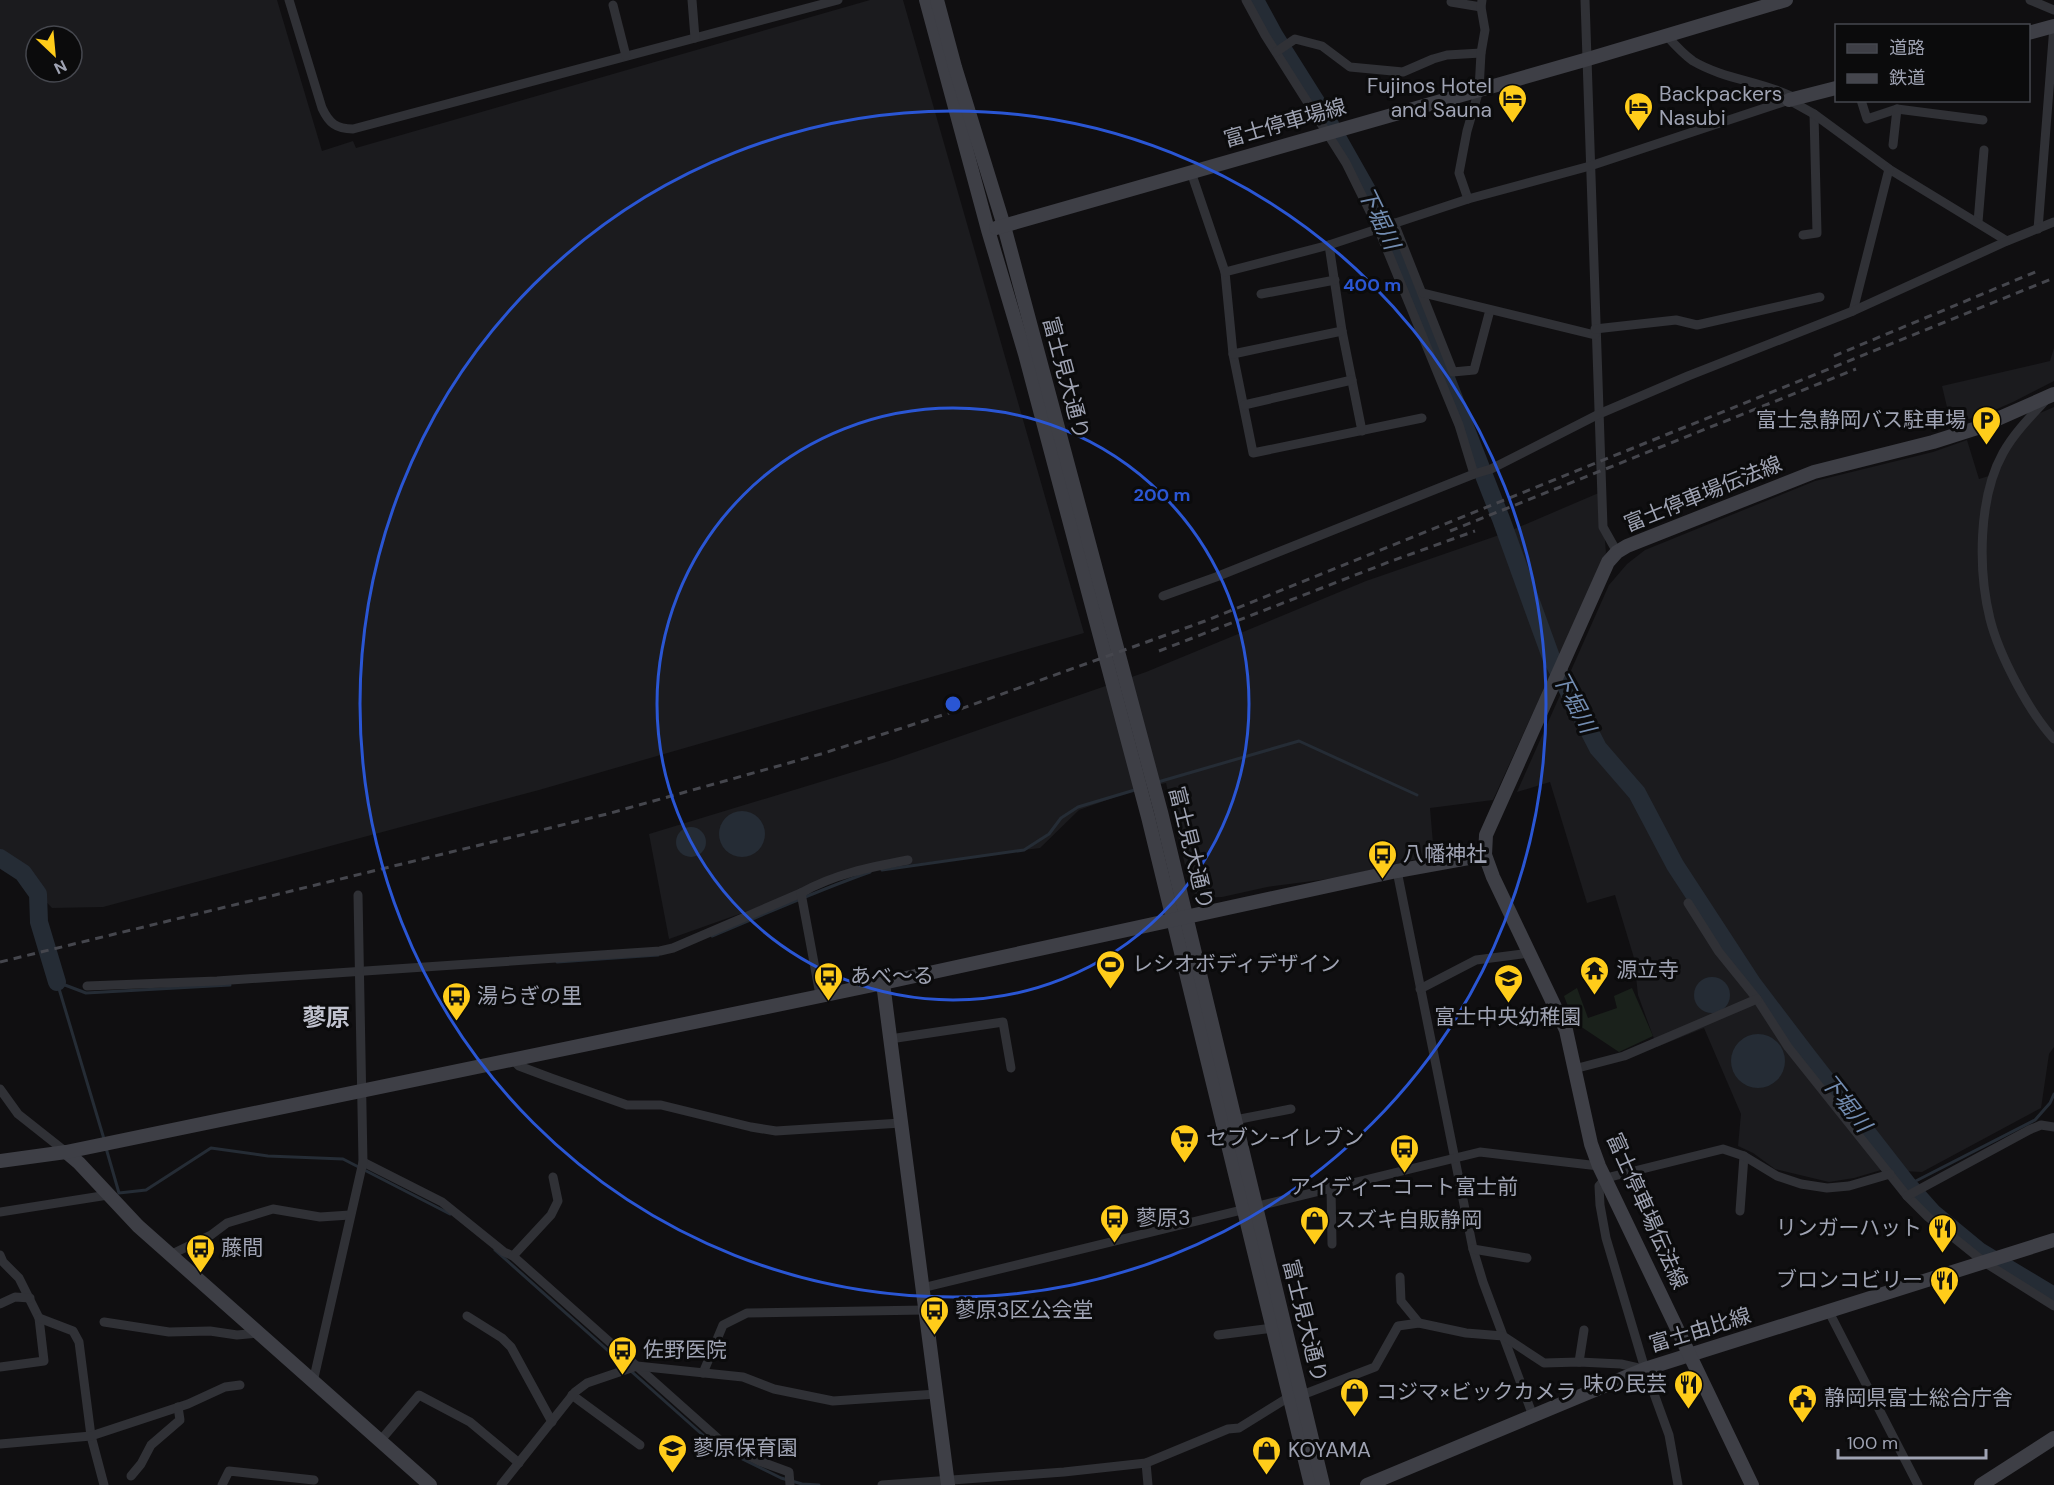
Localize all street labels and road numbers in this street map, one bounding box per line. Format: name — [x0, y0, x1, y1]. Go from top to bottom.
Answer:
street label: 富士停車場線 — [1221, 92, 1349, 154]
street label: 富士見大通り — [1036, 314, 1096, 442]
street label: 富士停車場伝法線 — [1620, 450, 1786, 538]
street label: 富士見大通り — [1162, 783, 1220, 913]
street label: 富士停車場伝法線 — [1600, 1129, 1694, 1293]
street label: 富士見大通り — [1276, 1256, 1334, 1386]
street label: 富士由比線 — [1646, 1301, 1754, 1359]

